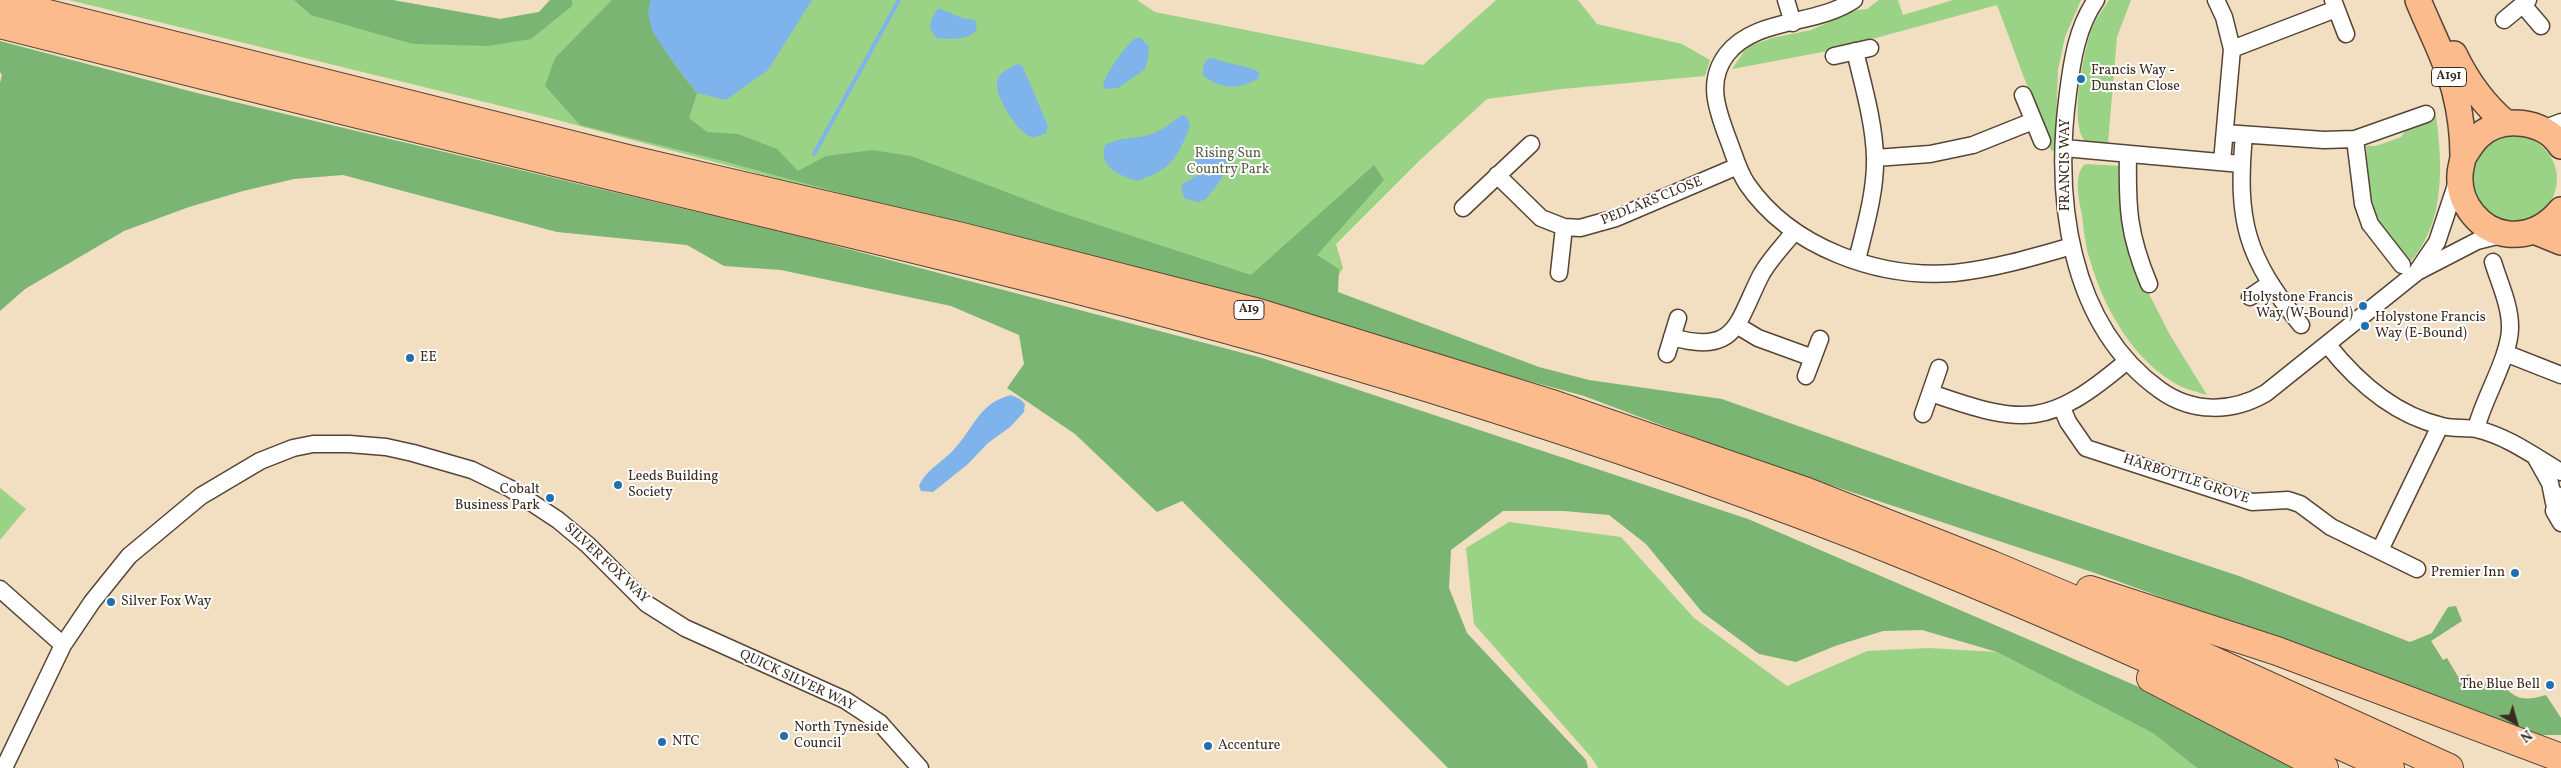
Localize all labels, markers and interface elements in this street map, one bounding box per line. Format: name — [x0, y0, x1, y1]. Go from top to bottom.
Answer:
place label: Francis Way - Dunstan Close — [2091, 63, 2180, 95]
road number: A191 — [2432, 68, 2466, 86]
marker: Francis Way - Dunstan Close — [2075, 73, 2087, 85]
street label: FRANCIS WAY — [2058, 119, 2074, 211]
park label: Rising Sun Country Park — [1187, 146, 1269, 178]
street label: PEDLARS CLOSE — [1599, 174, 1705, 230]
place label: Holystone Francis Way (W-Bound) — [2242, 290, 2353, 322]
road number: A19 — [1234, 300, 1264, 320]
marker: Holystone Francis Way (W-Bound) — [2357, 300, 2369, 312]
place label: Holystone Francis Way (E-Bound) — [2375, 310, 2486, 342]
marker: Holystone Francis Way (E-Bound) — [2359, 320, 2371, 332]
place label: EE — [420, 350, 437, 366]
marker: EE — [404, 352, 416, 364]
street label: HARBOTTLE GROVE — [2121, 452, 2251, 508]
place label: Leeds Building Society — [628, 469, 718, 502]
marker: Leeds Building Society — [612, 479, 624, 491]
place label: Cobalt Business Park — [455, 482, 540, 514]
marker: Cobalt Business Park — [544, 492, 556, 504]
street label: SILVER FOX WAY — [560, 520, 652, 608]
place label: Premier Inn — [2431, 565, 2505, 581]
marker: Premier Inn — [2509, 567, 2521, 579]
place label: Silver Fox Way — [121, 594, 211, 610]
marker: Silver Fox Way — [105, 596, 117, 608]
street label: QUICK SILVER WAY — [736, 647, 858, 715]
place label: The Blue Bell — [2460, 677, 2540, 693]
marker: The Blue Bell — [2544, 679, 2556, 691]
north arrow — [2491, 698, 2541, 748]
place label: North Tyneside Council — [794, 720, 889, 752]
text: N — [2516, 725, 2535, 746]
marker: North Tyneside Council — [778, 730, 790, 742]
place label: NTC — [672, 734, 700, 750]
marker: NTC — [656, 736, 668, 748]
place label: Accenture — [1218, 738, 1280, 754]
marker: Accenture — [1202, 740, 1214, 752]

